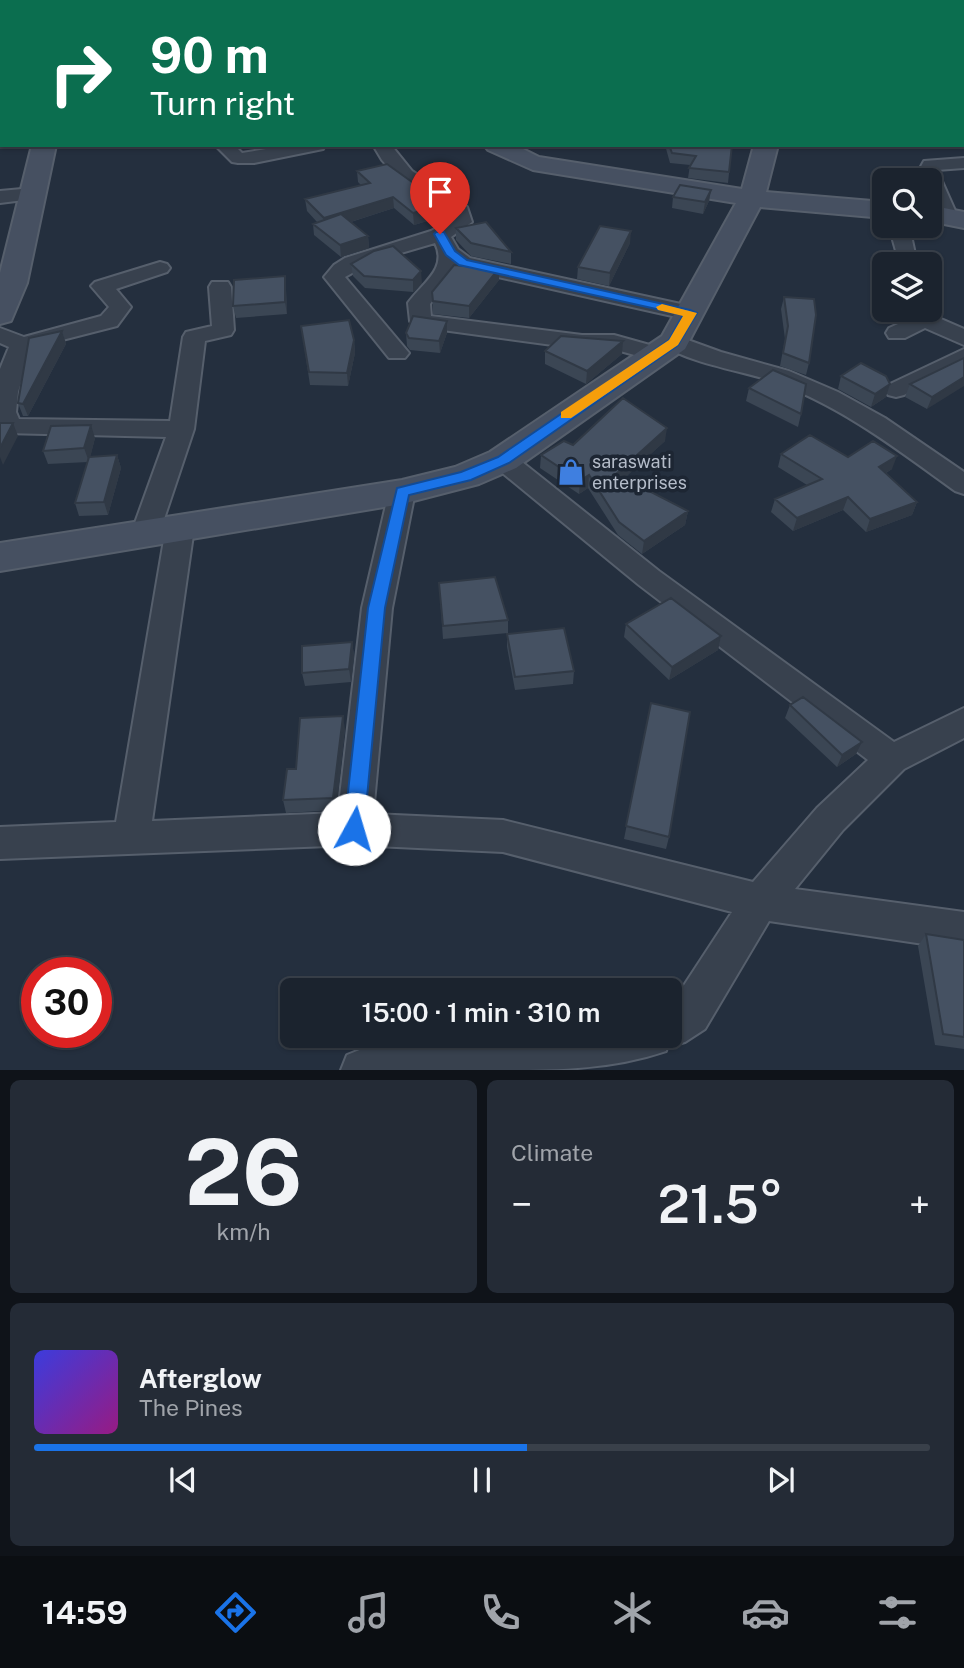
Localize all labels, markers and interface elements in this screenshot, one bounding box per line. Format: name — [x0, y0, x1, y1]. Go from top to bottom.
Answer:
text: 90 m — [150, 26, 269, 84]
icon: right — [35, 28, 126, 119]
text: Turn right — [150, 85, 295, 122]
pin — [410, 162, 470, 234]
map controls — [872, 168, 942, 322]
button: search — [872, 168, 942, 238]
icon: arrive — [421, 173, 459, 211]
button: layers — [872, 252, 942, 322]
place label: saraswati enterprises — [592, 451, 687, 493]
shop icon: saraswati enterprises — [556, 457, 586, 487]
position arrow — [317, 792, 391, 866]
speed limit sign: 30 — [21, 957, 112, 1048]
text: 15:00 · 1 min · 310 m — [362, 997, 600, 1028]
text: 26 — [185, 1119, 302, 1225]
text: Climate — [511, 1139, 593, 1166]
text: 21.5° — [658, 1174, 783, 1235]
text: − — [511, 1182, 532, 1227]
text: + — [909, 1182, 930, 1227]
text: km/h — [216, 1218, 271, 1245]
text: Afterglow — [139, 1363, 262, 1394]
text: The Pines — [139, 1394, 243, 1421]
icon: previous — [164, 1461, 202, 1499]
icon: pause — [463, 1461, 501, 1499]
icon: next — [762, 1461, 800, 1499]
icon: directions — [211, 1588, 260, 1637]
icon: music — [344, 1588, 393, 1637]
icon: phone — [476, 1588, 525, 1637]
icon: climate — [608, 1588, 657, 1637]
icon: car — [741, 1588, 790, 1637]
icon: filters — [873, 1588, 922, 1637]
text: 14:59 — [42, 1594, 128, 1631]

